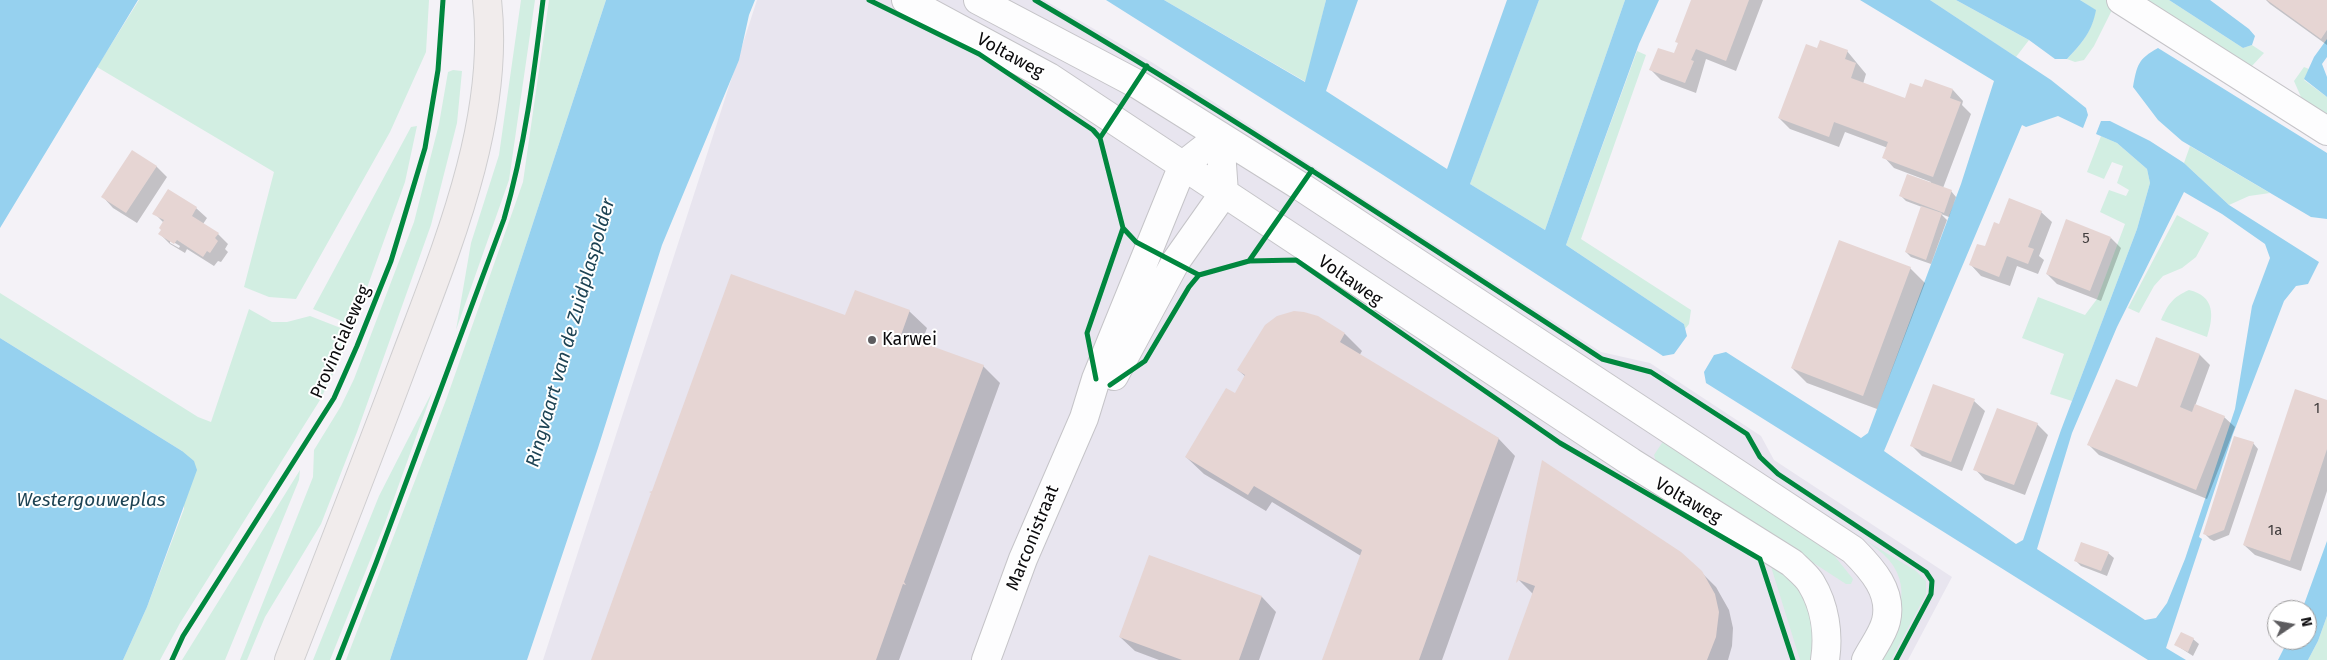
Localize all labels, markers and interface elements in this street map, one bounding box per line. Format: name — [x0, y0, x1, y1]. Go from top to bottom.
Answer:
street label: Voltaweg — [973, 29, 1047, 83]
water label: Ringvaart van de Zuidplaspolder — [522, 196, 620, 470]
house number: 5 — [2082, 230, 2090, 248]
street label: Voltaweg — [1314, 251, 1386, 311]
street label: Provincialeweg — [306, 282, 376, 402]
place label: Karwei — [882, 329, 937, 351]
marker: Karwei — [866, 334, 878, 346]
house number: 1 — [2314, 400, 2320, 418]
street label: Voltaweg — [1651, 473, 1725, 529]
street label: Marconistraat — [1002, 482, 1064, 594]
water label: Westergouweplas — [16, 490, 166, 512]
house number: 1a — [2268, 522, 2282, 540]
north arrow — [2267, 600, 2317, 650]
text: N — [2297, 616, 2315, 628]

